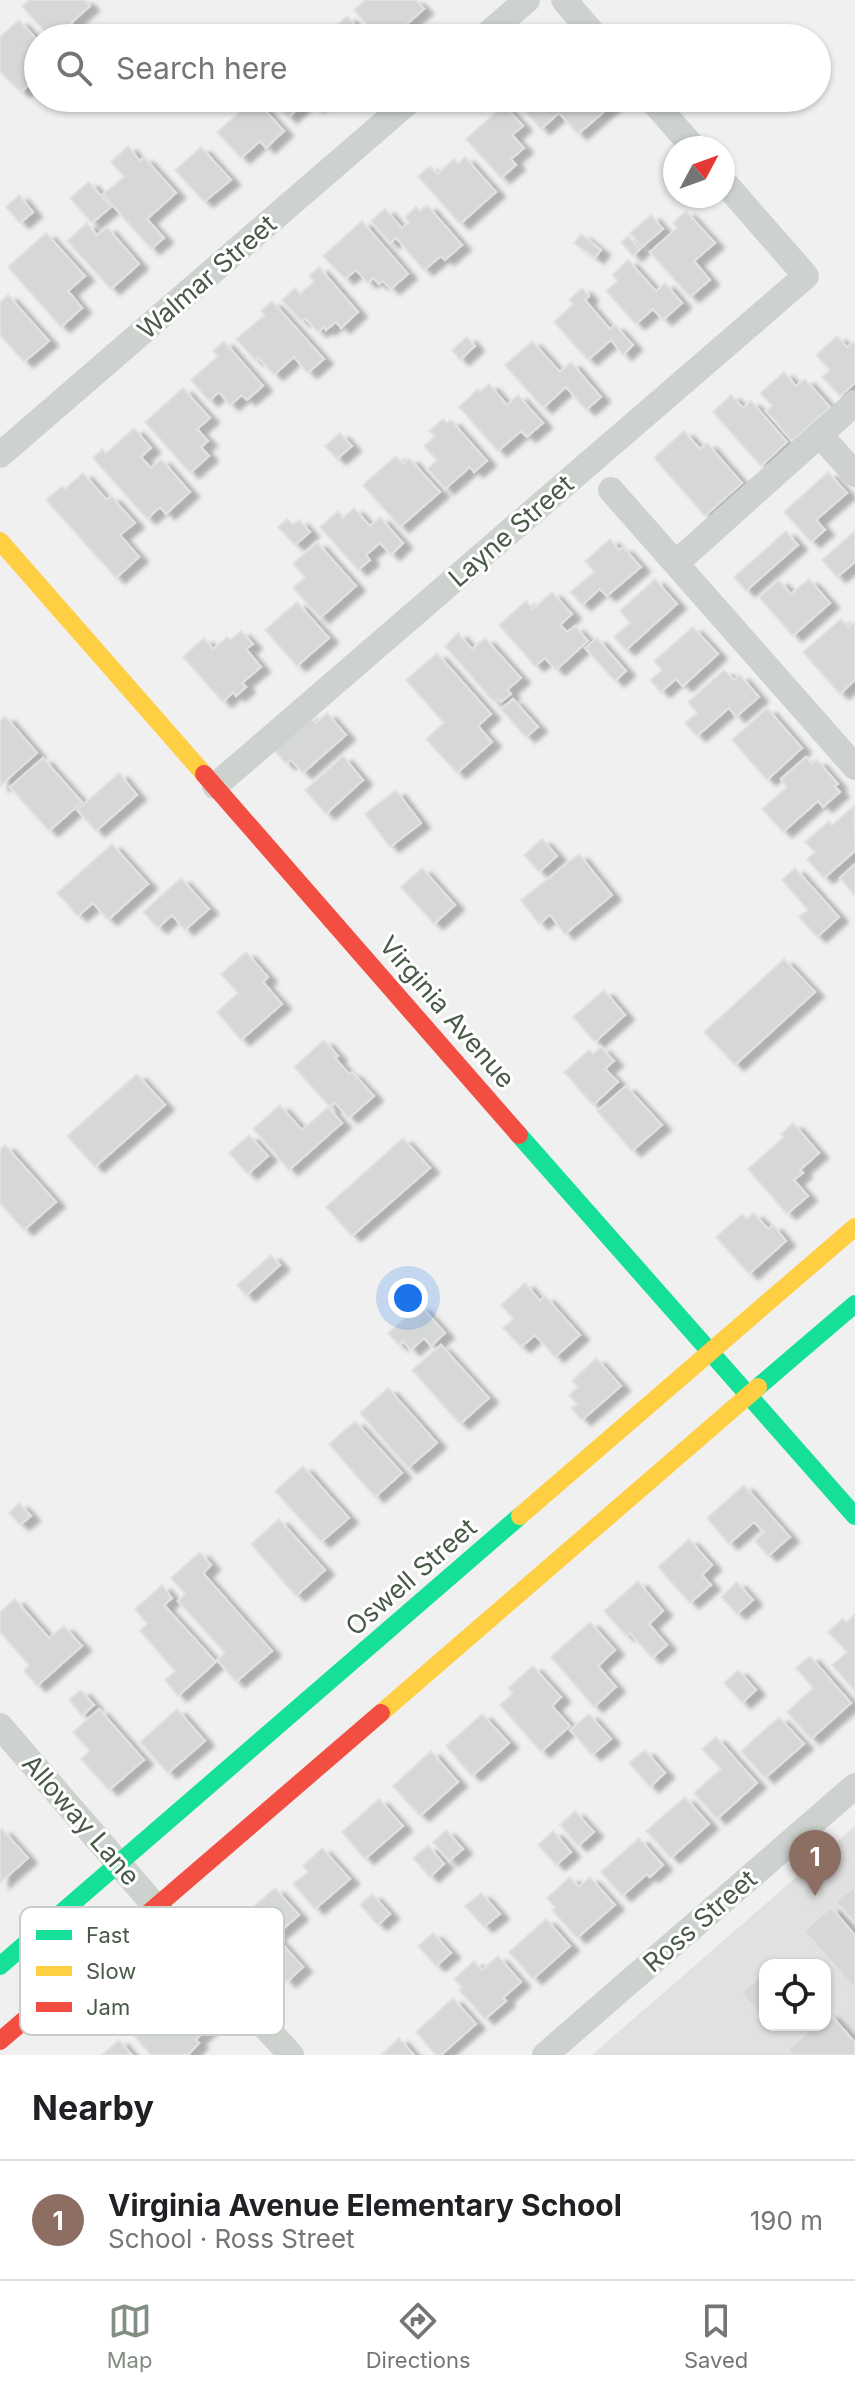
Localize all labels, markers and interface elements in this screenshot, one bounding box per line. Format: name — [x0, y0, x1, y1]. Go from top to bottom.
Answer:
search box — [24, 24, 831, 112]
icon: search — [52, 46, 96, 90]
text: Search here — [116, 50, 288, 86]
north arrow — [663, 136, 735, 208]
street label: Walmar Street — [131, 208, 282, 345]
street label: Layne Street — [442, 468, 579, 593]
street label: Virginia Avenue — [373, 930, 522, 1094]
your location — [388, 1278, 428, 1318]
street label: Oswell Street — [339, 1512, 482, 1642]
street label: Alloway Lane — [16, 1748, 147, 1891]
pin: 1 — [789, 1830, 841, 1896]
street label: Ross Street — [637, 1863, 763, 1978]
legend — [20, 1907, 284, 2035]
text: Fast — [86, 1922, 130, 1948]
text: Slow — [86, 1958, 136, 1984]
map controls — [759, 1959, 831, 2031]
button: locate — [759, 1959, 831, 2031]
text: Jam — [86, 1994, 130, 2020]
text: Nearby — [32, 2087, 154, 2128]
text: Virginia Avenue Elementary School — [108, 2187, 622, 2223]
text: 1 — [52, 2205, 64, 2236]
text: 190 m — [750, 2205, 823, 2236]
text: School · Ross Street — [108, 2223, 355, 2254]
tab: Map — [107, 2299, 152, 2373]
tab: Directions — [366, 2299, 471, 2373]
tab: Saved — [684, 2299, 748, 2373]

